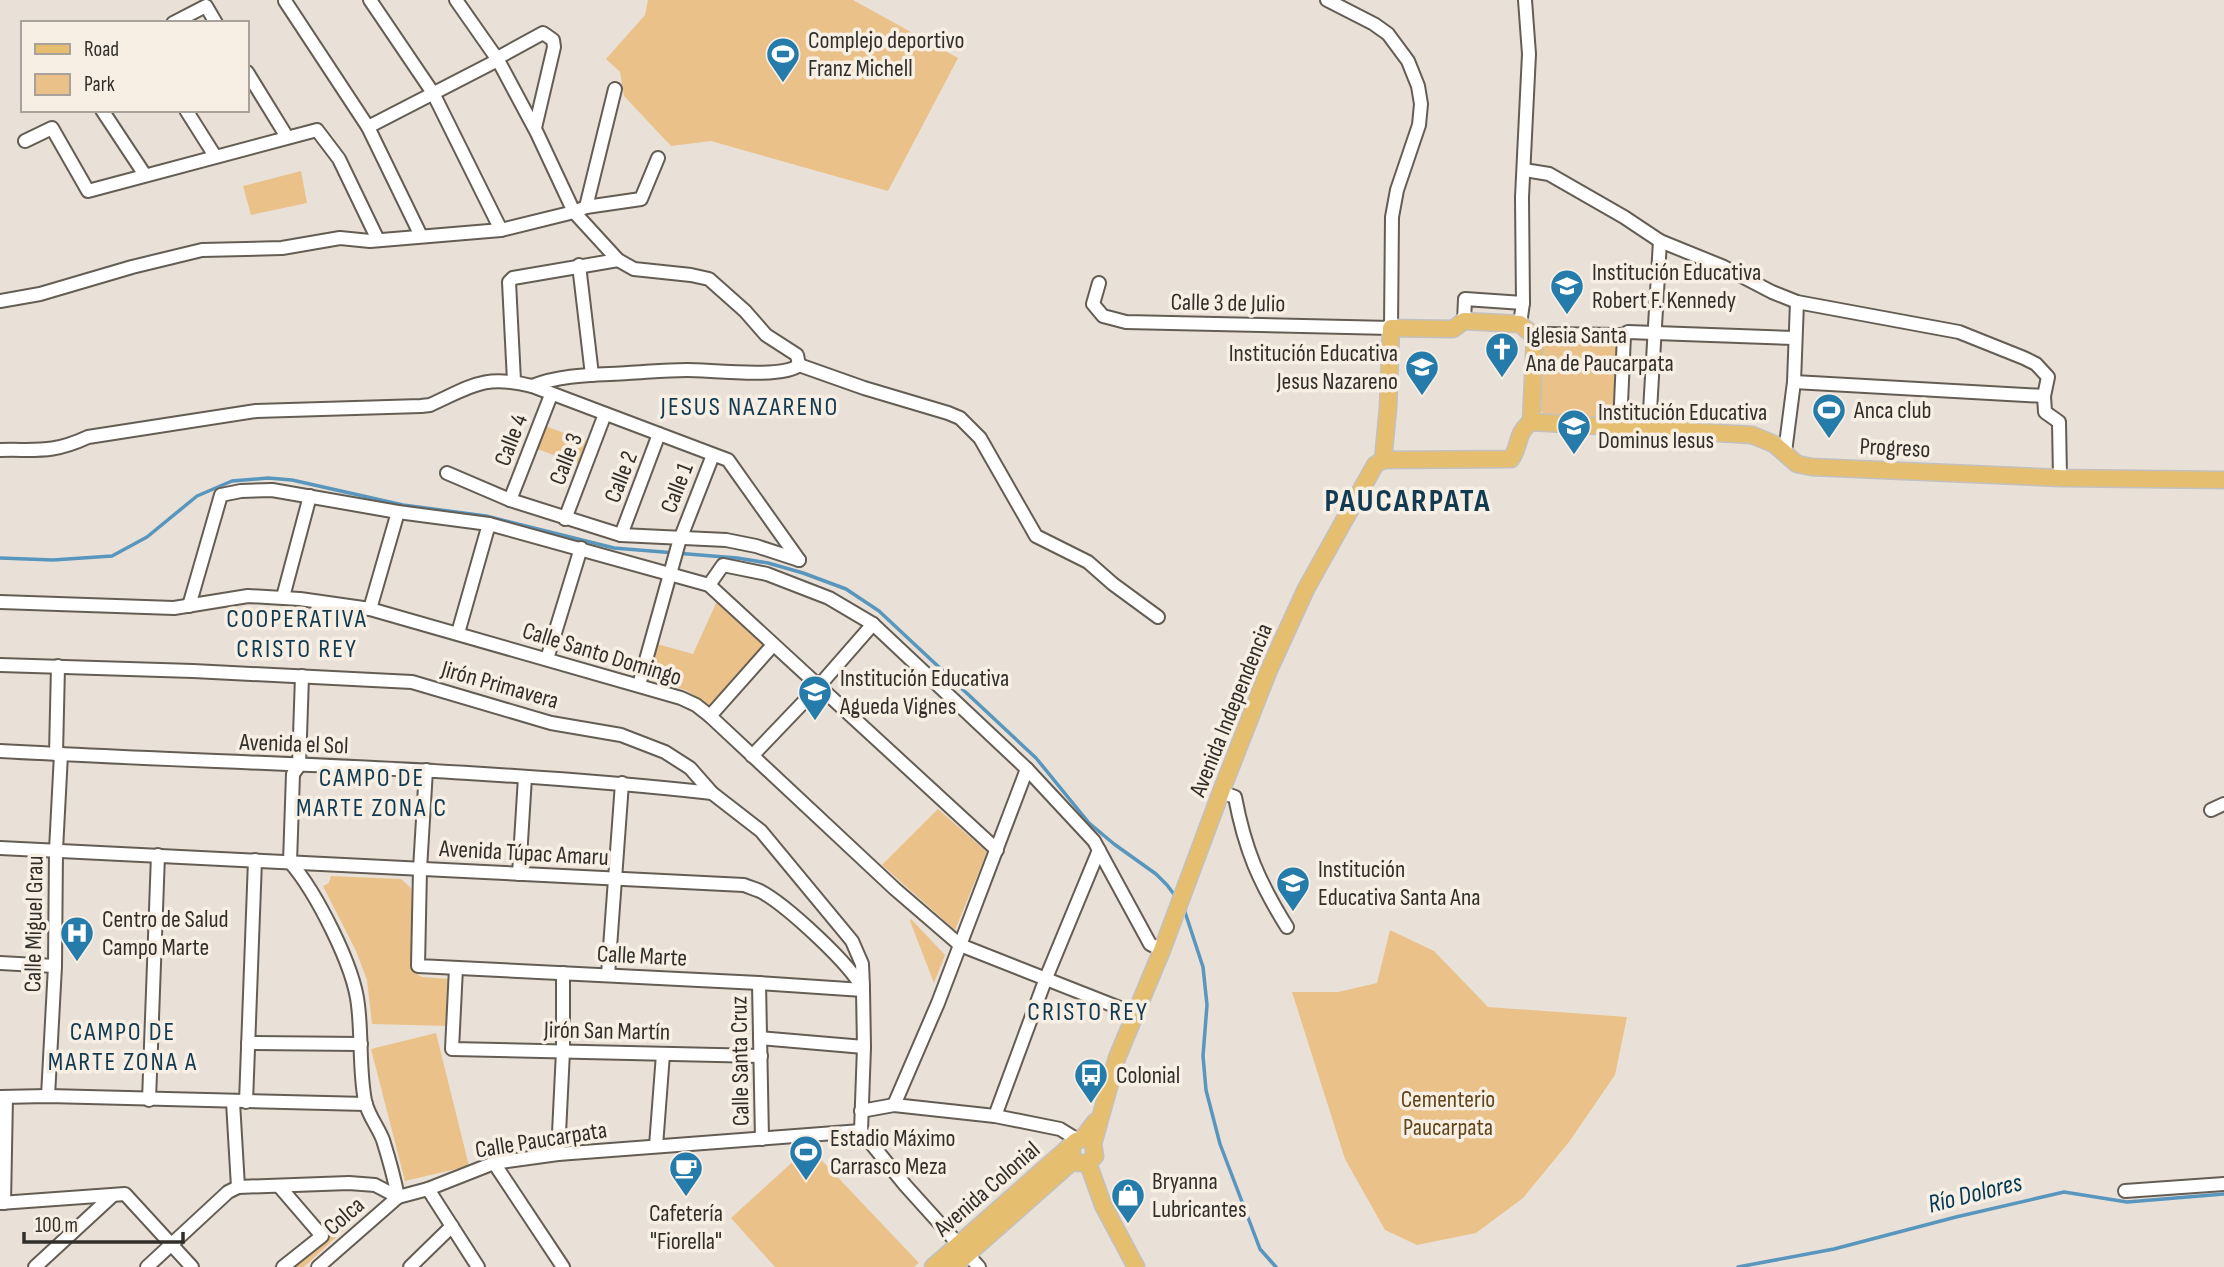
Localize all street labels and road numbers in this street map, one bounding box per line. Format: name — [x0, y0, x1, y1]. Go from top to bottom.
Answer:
street label: Calle 3 de Julio — [1170, 288, 1286, 318]
street label: Calle 4 — [488, 410, 534, 470]
street label: Calle 3 — [543, 429, 589, 489]
street label: Progreso — [1859, 432, 1931, 464]
street label: Calle 2 — [598, 447, 644, 507]
street label: Calle 1 — [654, 458, 700, 517]
street label: Calle Santo Domingo — [519, 616, 685, 692]
street label: Avenida Independencia — [1183, 619, 1279, 802]
street label: Jirón Primavera — [437, 654, 562, 716]
street label: Avenida el Sol — [238, 728, 349, 760]
street label: Avenida Túpac Amaru — [438, 834, 609, 872]
street label: Calle Miguel Grau — [18, 855, 50, 993]
street label: Calle Marte — [596, 939, 688, 973]
street label: Calle Santa Cruz — [724, 995, 756, 1126]
street label: Jirón San Martín — [543, 1015, 670, 1047]
street label: Calle Paucarpata — [473, 1115, 609, 1165]
street label: Avenida Colonial — [927, 1135, 1046, 1243]
street label: Colca — [318, 1190, 370, 1242]

